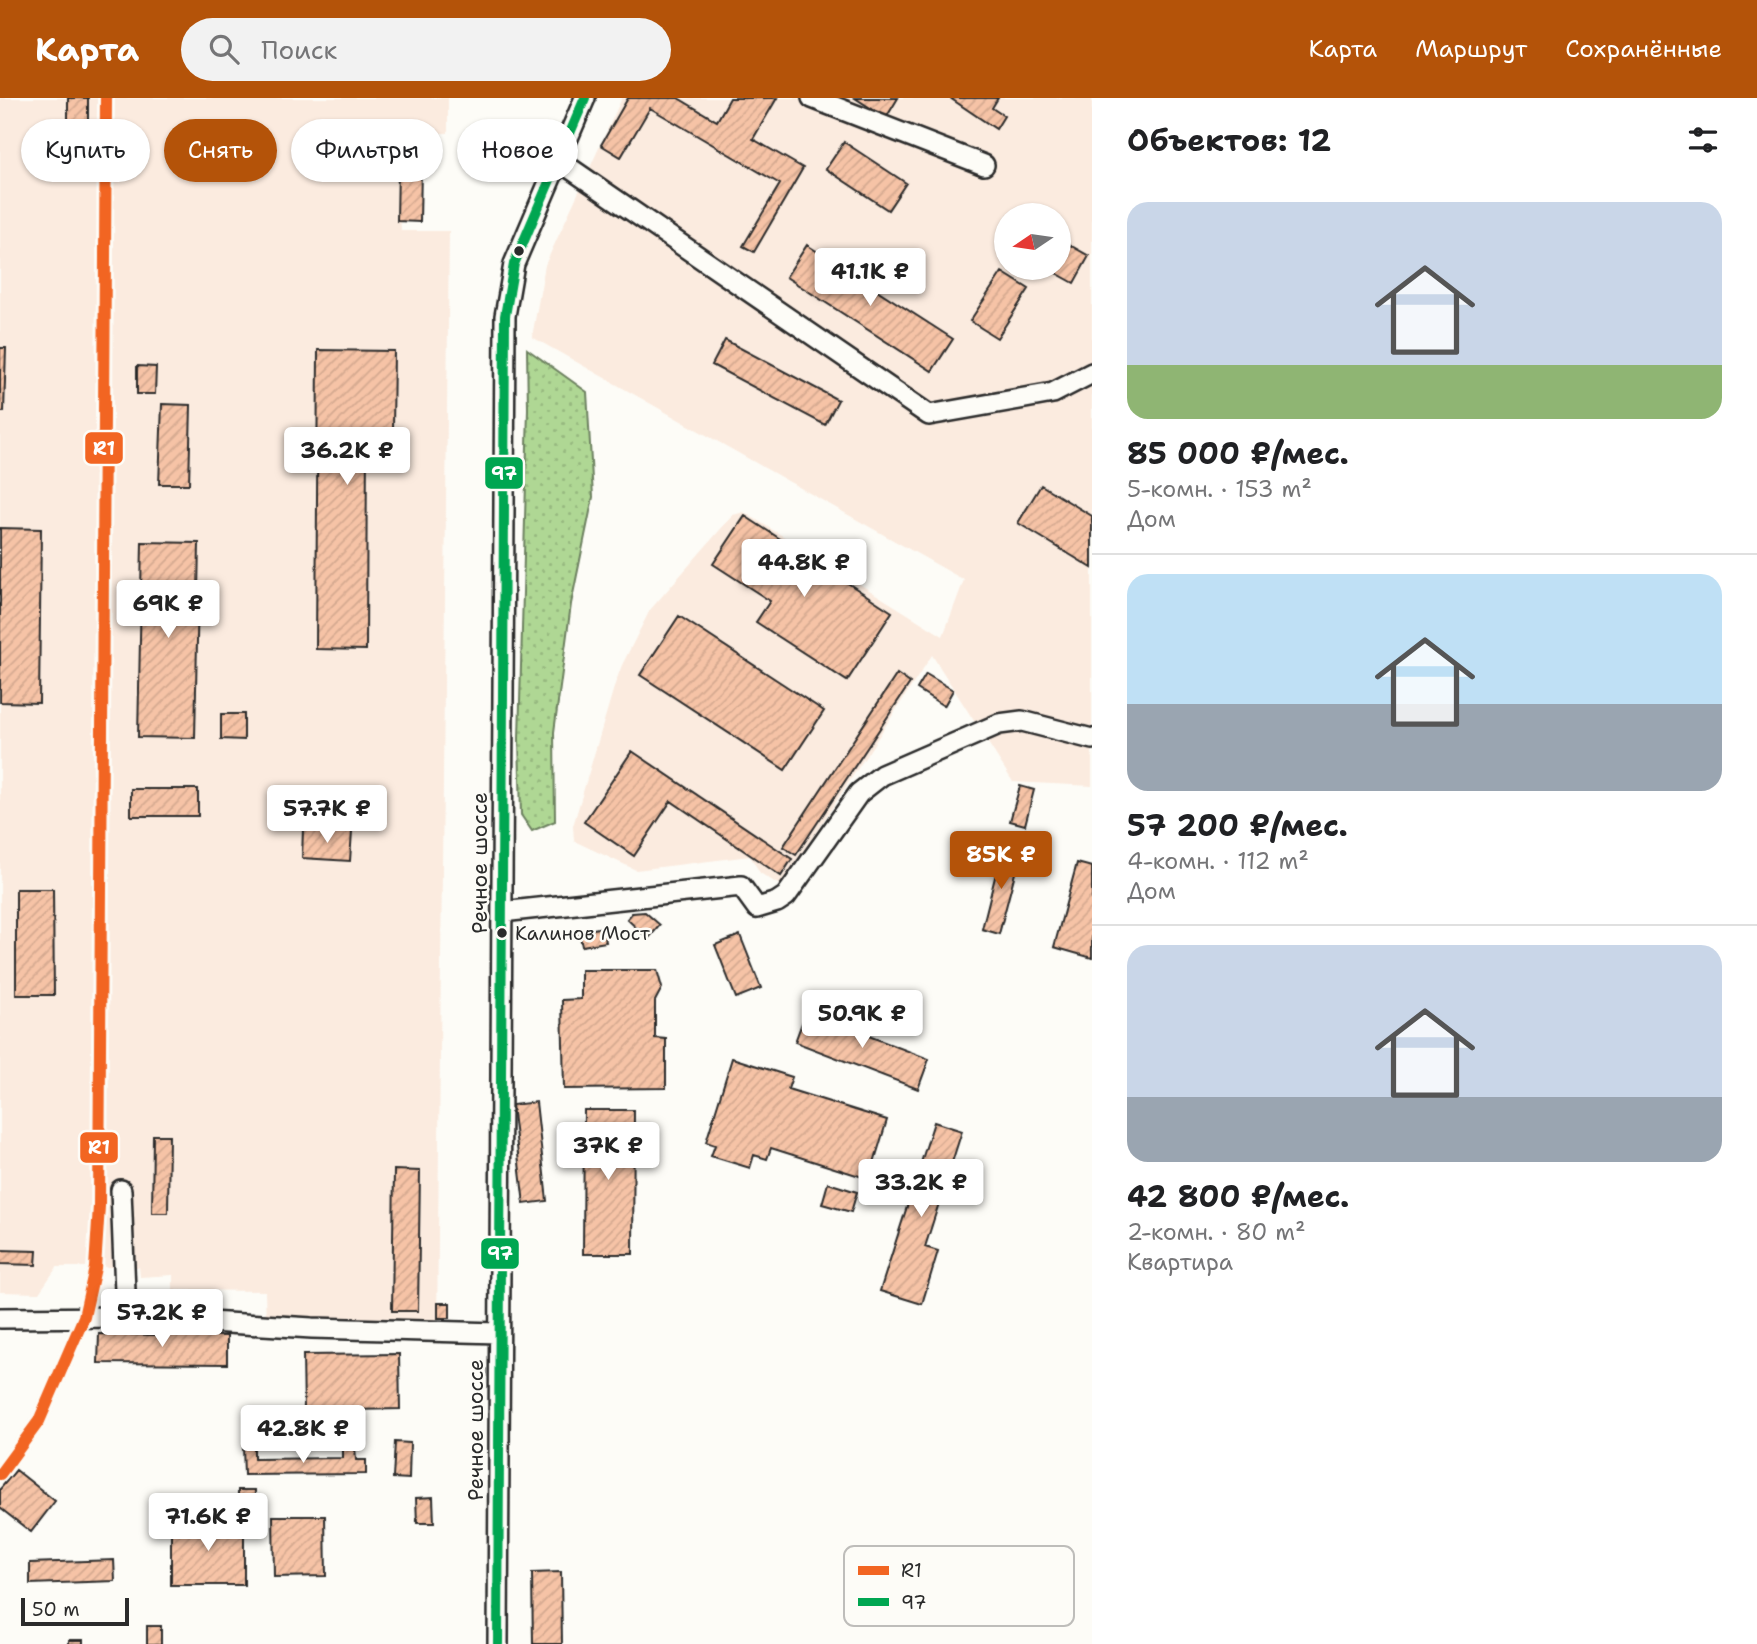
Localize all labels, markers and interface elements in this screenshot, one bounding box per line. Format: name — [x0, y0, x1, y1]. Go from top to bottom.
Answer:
search box — [181, 18, 671, 81]
text: Карта — [35, 27, 139, 72]
icon: search — [205, 30, 243, 68]
text: Поиск — [261, 32, 337, 67]
text: Карта — [1309, 33, 1377, 65]
text: Маршрут — [1415, 33, 1527, 65]
text: Сохранённые — [1565, 33, 1722, 65]
chip: Купить — [21, 119, 150, 182]
chip: Снять — [164, 119, 277, 182]
chip: Фильтры — [291, 119, 443, 182]
chip: Новое — [457, 119, 578, 182]
text: Объектов: 12 — [1127, 120, 1331, 161]
icon: filters — [1684, 121, 1722, 159]
north arrow — [994, 203, 1071, 280]
map controls — [994, 203, 1071, 280]
unlabelled marker — [512, 244, 526, 258]
icon: home — [1362, 247, 1488, 373]
pin: 41.1K ₽ — [805, 248, 935, 308]
text: 41.1K ₽ — [831, 256, 909, 286]
pin: 36.2K ₽ — [282, 428, 412, 487]
line badge: R1 — [84, 431, 124, 465]
text: 85 000 ₽/мес. — [1127, 433, 1349, 474]
text: 36.2K ₽ — [300, 435, 394, 465]
text: R1 — [93, 436, 115, 461]
line badge: 97 — [484, 456, 524, 490]
text: 97 — [491, 461, 517, 486]
text: 5-комн. · 153 m² — [1127, 474, 1312, 504]
text: Дом — [1127, 504, 1176, 534]
pin: 44.8K ₽ — [739, 540, 869, 599]
text: 44.8K ₽ — [758, 547, 850, 577]
pin: 69K ₽ — [119, 580, 217, 640]
text: 69K ₽ — [133, 588, 203, 618]
icon: home — [1362, 619, 1488, 745]
pin: 57.7K ₽ — [262, 786, 392, 845]
street label: Речное шоссе — [466, 792, 494, 934]
text: 57.7K ₽ — [283, 793, 371, 823]
text: 57 200 ₽/мес. — [1127, 805, 1348, 846]
pin: 85K ₽ — [952, 832, 1050, 891]
text: 85K ₽ — [966, 839, 1036, 869]
text: 4-комн. · 112 m² — [1127, 846, 1309, 876]
text: Дом — [1127, 876, 1176, 906]
place label: Калинов Мост — [515, 921, 650, 946]
marker: Калинов Мост — [495, 926, 509, 940]
pin: 50.9K ₽ — [797, 990, 927, 1050]
icon: home — [1362, 990, 1488, 1116]
text: 50.9K ₽ — [818, 998, 906, 1028]
pin: 37K ₽ — [559, 1122, 657, 1182]
text: 37K ₽ — [573, 1130, 643, 1160]
line badge: R1 — [79, 1131, 119, 1164]
text: R1 — [88, 1135, 110, 1160]
pin: 33.2K ₽ — [856, 1160, 986, 1219]
text: 33.2K ₽ — [874, 1167, 968, 1197]
text: 42 800 ₽/мес. — [1127, 1176, 1349, 1217]
text: 2-комн. · 80 m² — [1127, 1217, 1306, 1247]
line badge: 97 — [480, 1237, 520, 1270]
text: 97 — [487, 1241, 513, 1266]
text: Квартира — [1127, 1247, 1233, 1277]
pin: 57.2K ₽ — [97, 1290, 227, 1349]
text: 57.2K ₽ — [117, 1297, 207, 1327]
street label: Речное шоссе — [462, 1359, 490, 1501]
pin: 42.8K ₽ — [238, 1406, 368, 1465]
text: 42.8K ₽ — [257, 1413, 349, 1443]
pin: 71.6K ₽ — [143, 1494, 273, 1553]
text: 71.6K ₽ — [165, 1501, 251, 1531]
legend — [844, 1546, 1074, 1626]
text: R1 — [901, 1558, 922, 1583]
text: 97 — [901, 1590, 927, 1615]
scale bar — [21, 1595, 130, 1627]
text: 50 m — [32, 1597, 80, 1622]

